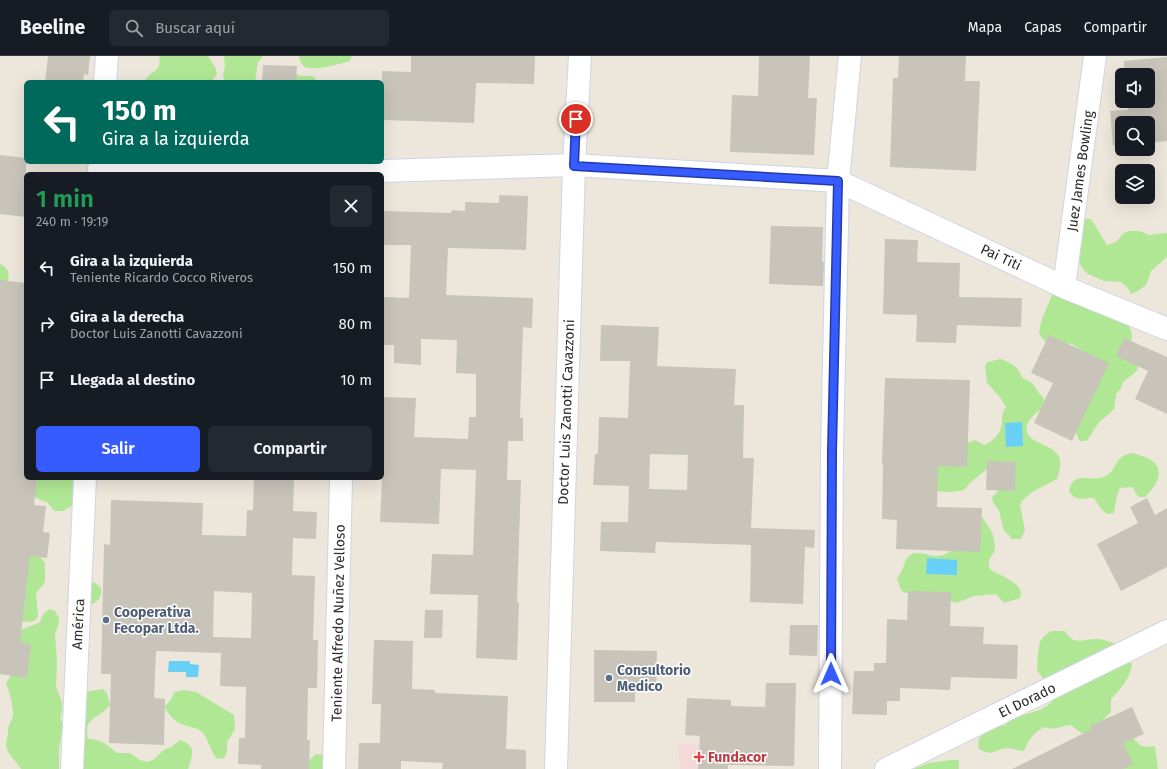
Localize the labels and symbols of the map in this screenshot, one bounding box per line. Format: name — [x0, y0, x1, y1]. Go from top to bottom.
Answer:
pin — [559, 102, 593, 136]
street label: Juez James Bowling — [1064, 109, 1097, 233]
street label: Pai Titi — [978, 241, 1024, 274]
street label: Doctor Luis Zanotti Cavazzoni — [555, 319, 578, 505]
street label: Teniente Alfredo Nuñez Velloso — [328, 524, 349, 722]
street label: América — [69, 598, 88, 650]
place label: Cooperativa Fecopar Ltda. — [114, 604, 199, 637]
marker: Cooperativa Fecopar Ltda. — [101, 615, 111, 625]
position arrow — [810, 653, 852, 695]
place label: Consultorio Medico — [617, 662, 691, 695]
marker: Consultorio Medico — [604, 673, 614, 683]
street label: El Dorado — [996, 679, 1059, 722]
place label: Fundacor — [708, 749, 767, 766]
marker: Fundacor — [693, 751, 705, 763]

